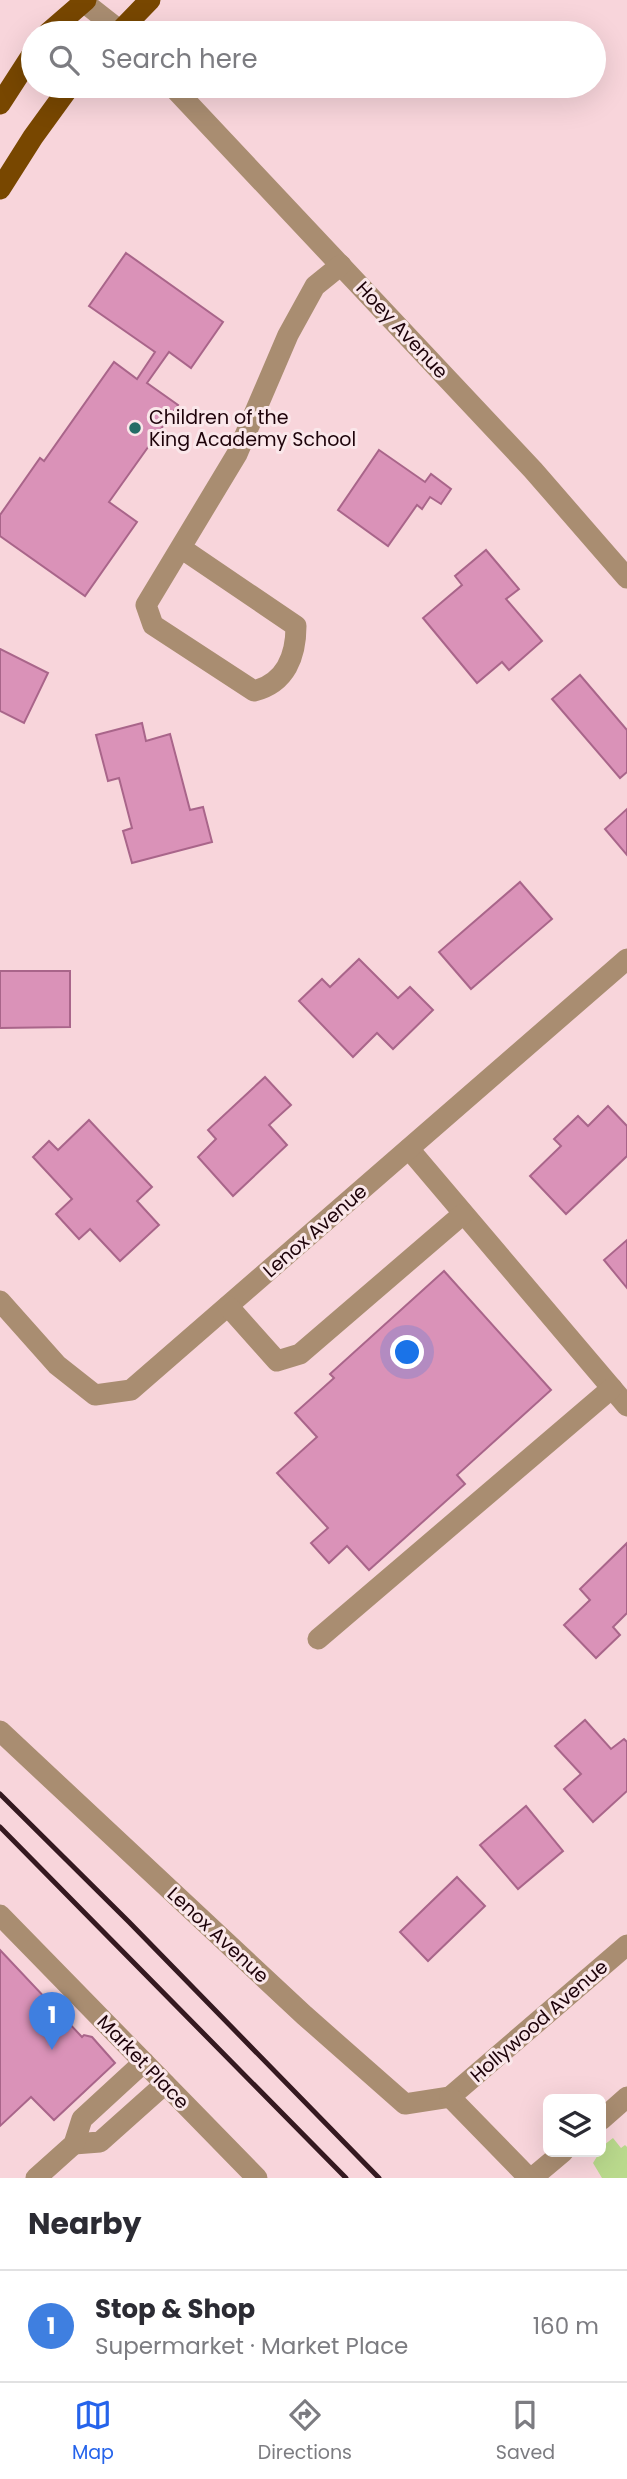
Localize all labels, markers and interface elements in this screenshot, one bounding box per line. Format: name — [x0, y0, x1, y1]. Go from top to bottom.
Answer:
search box — [21, 21, 606, 98]
icon: search — [45, 41, 83, 79]
text: Search here — [101, 41, 258, 77]
street label: Hoey Avenue — [350, 275, 454, 385]
place label: Children of the King Academy School — [149, 404, 356, 453]
marker: Children of the King Academy School — [127, 420, 143, 436]
street label: Lenox Avenue — [257, 1178, 373, 1284]
your location — [390, 1335, 424, 1369]
street label: Lenox Avenue — [161, 1881, 275, 1989]
street label: Hollywood Avenue — [464, 1954, 614, 2088]
pin: 1 — [29, 1992, 75, 2050]
street label: Market Place — [91, 2009, 195, 2115]
map controls — [543, 2094, 606, 2157]
button: layers — [543, 2094, 606, 2157]
text: Nearby — [28, 2202, 142, 2245]
text: Stop & Shop — [95, 2291, 255, 2327]
text: 1 — [47, 2310, 55, 2342]
text: 160 m — [533, 2310, 599, 2342]
text: Supermarket · Market Place — [95, 2330, 408, 2362]
tab: Map — [72, 2396, 114, 2467]
tab: Directions — [258, 2396, 352, 2467]
tab: Saved — [496, 2396, 555, 2467]

